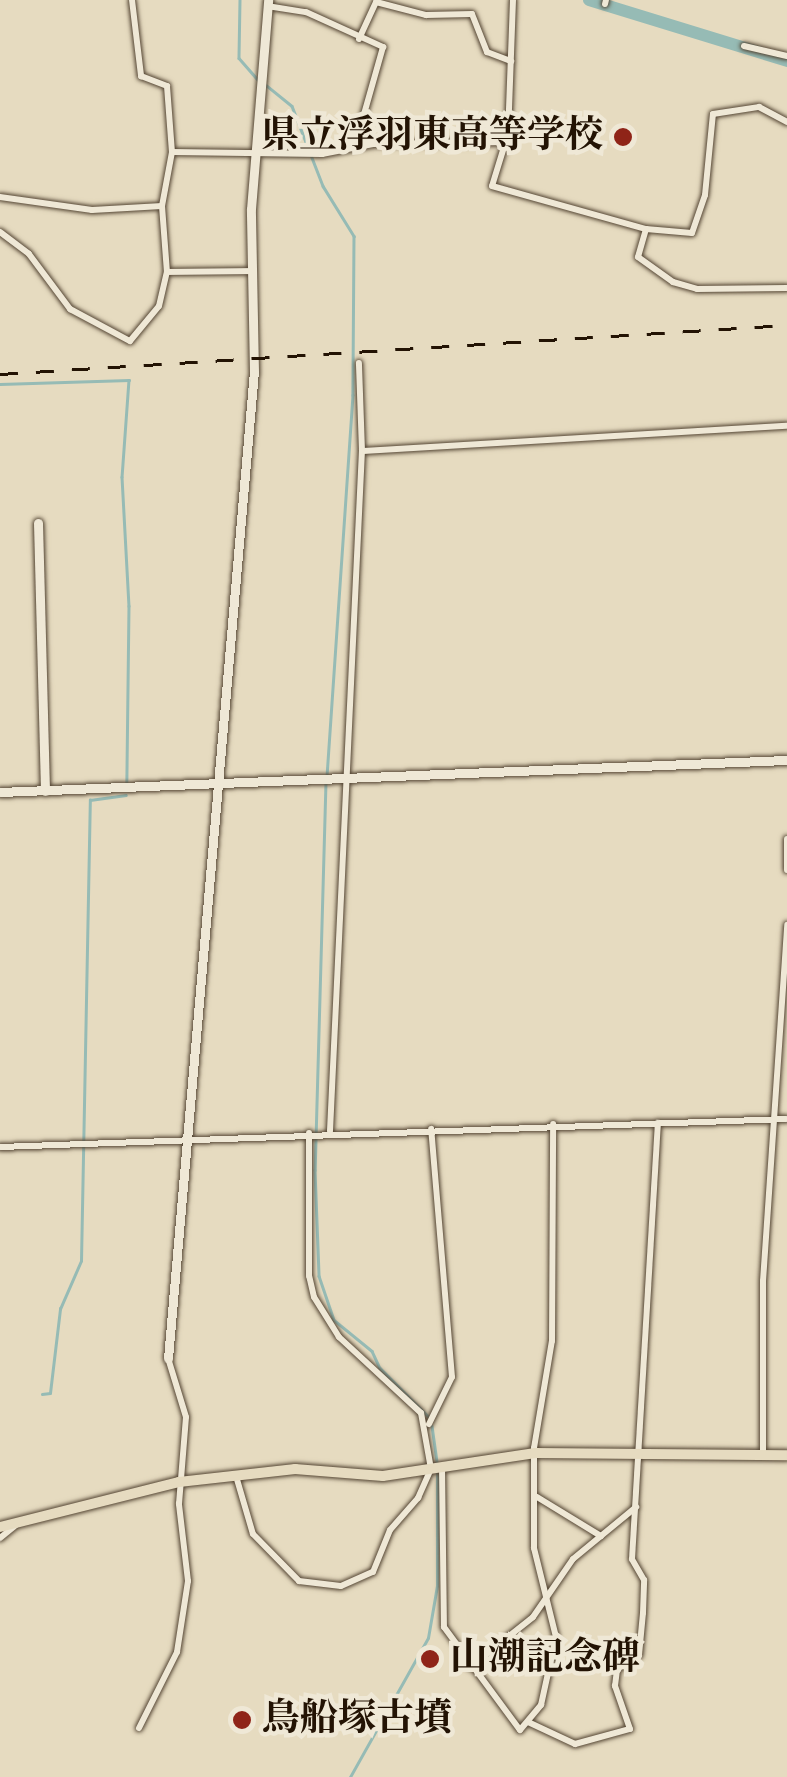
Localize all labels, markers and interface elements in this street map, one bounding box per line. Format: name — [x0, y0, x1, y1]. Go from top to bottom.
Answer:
place label: 県立浮羽東高等学校 — [261, 114, 603, 160]
marker: 県立浮羽東高等学校 — [612, 126, 634, 148]
place label: 山潮記念碑 — [450, 1636, 640, 1682]
marker: 山潮記念碑 — [419, 1648, 441, 1670]
place label: 鳥船塚古墳 — [262, 1697, 452, 1743]
marker: 鳥船塚古墳 — [231, 1709, 253, 1731]

